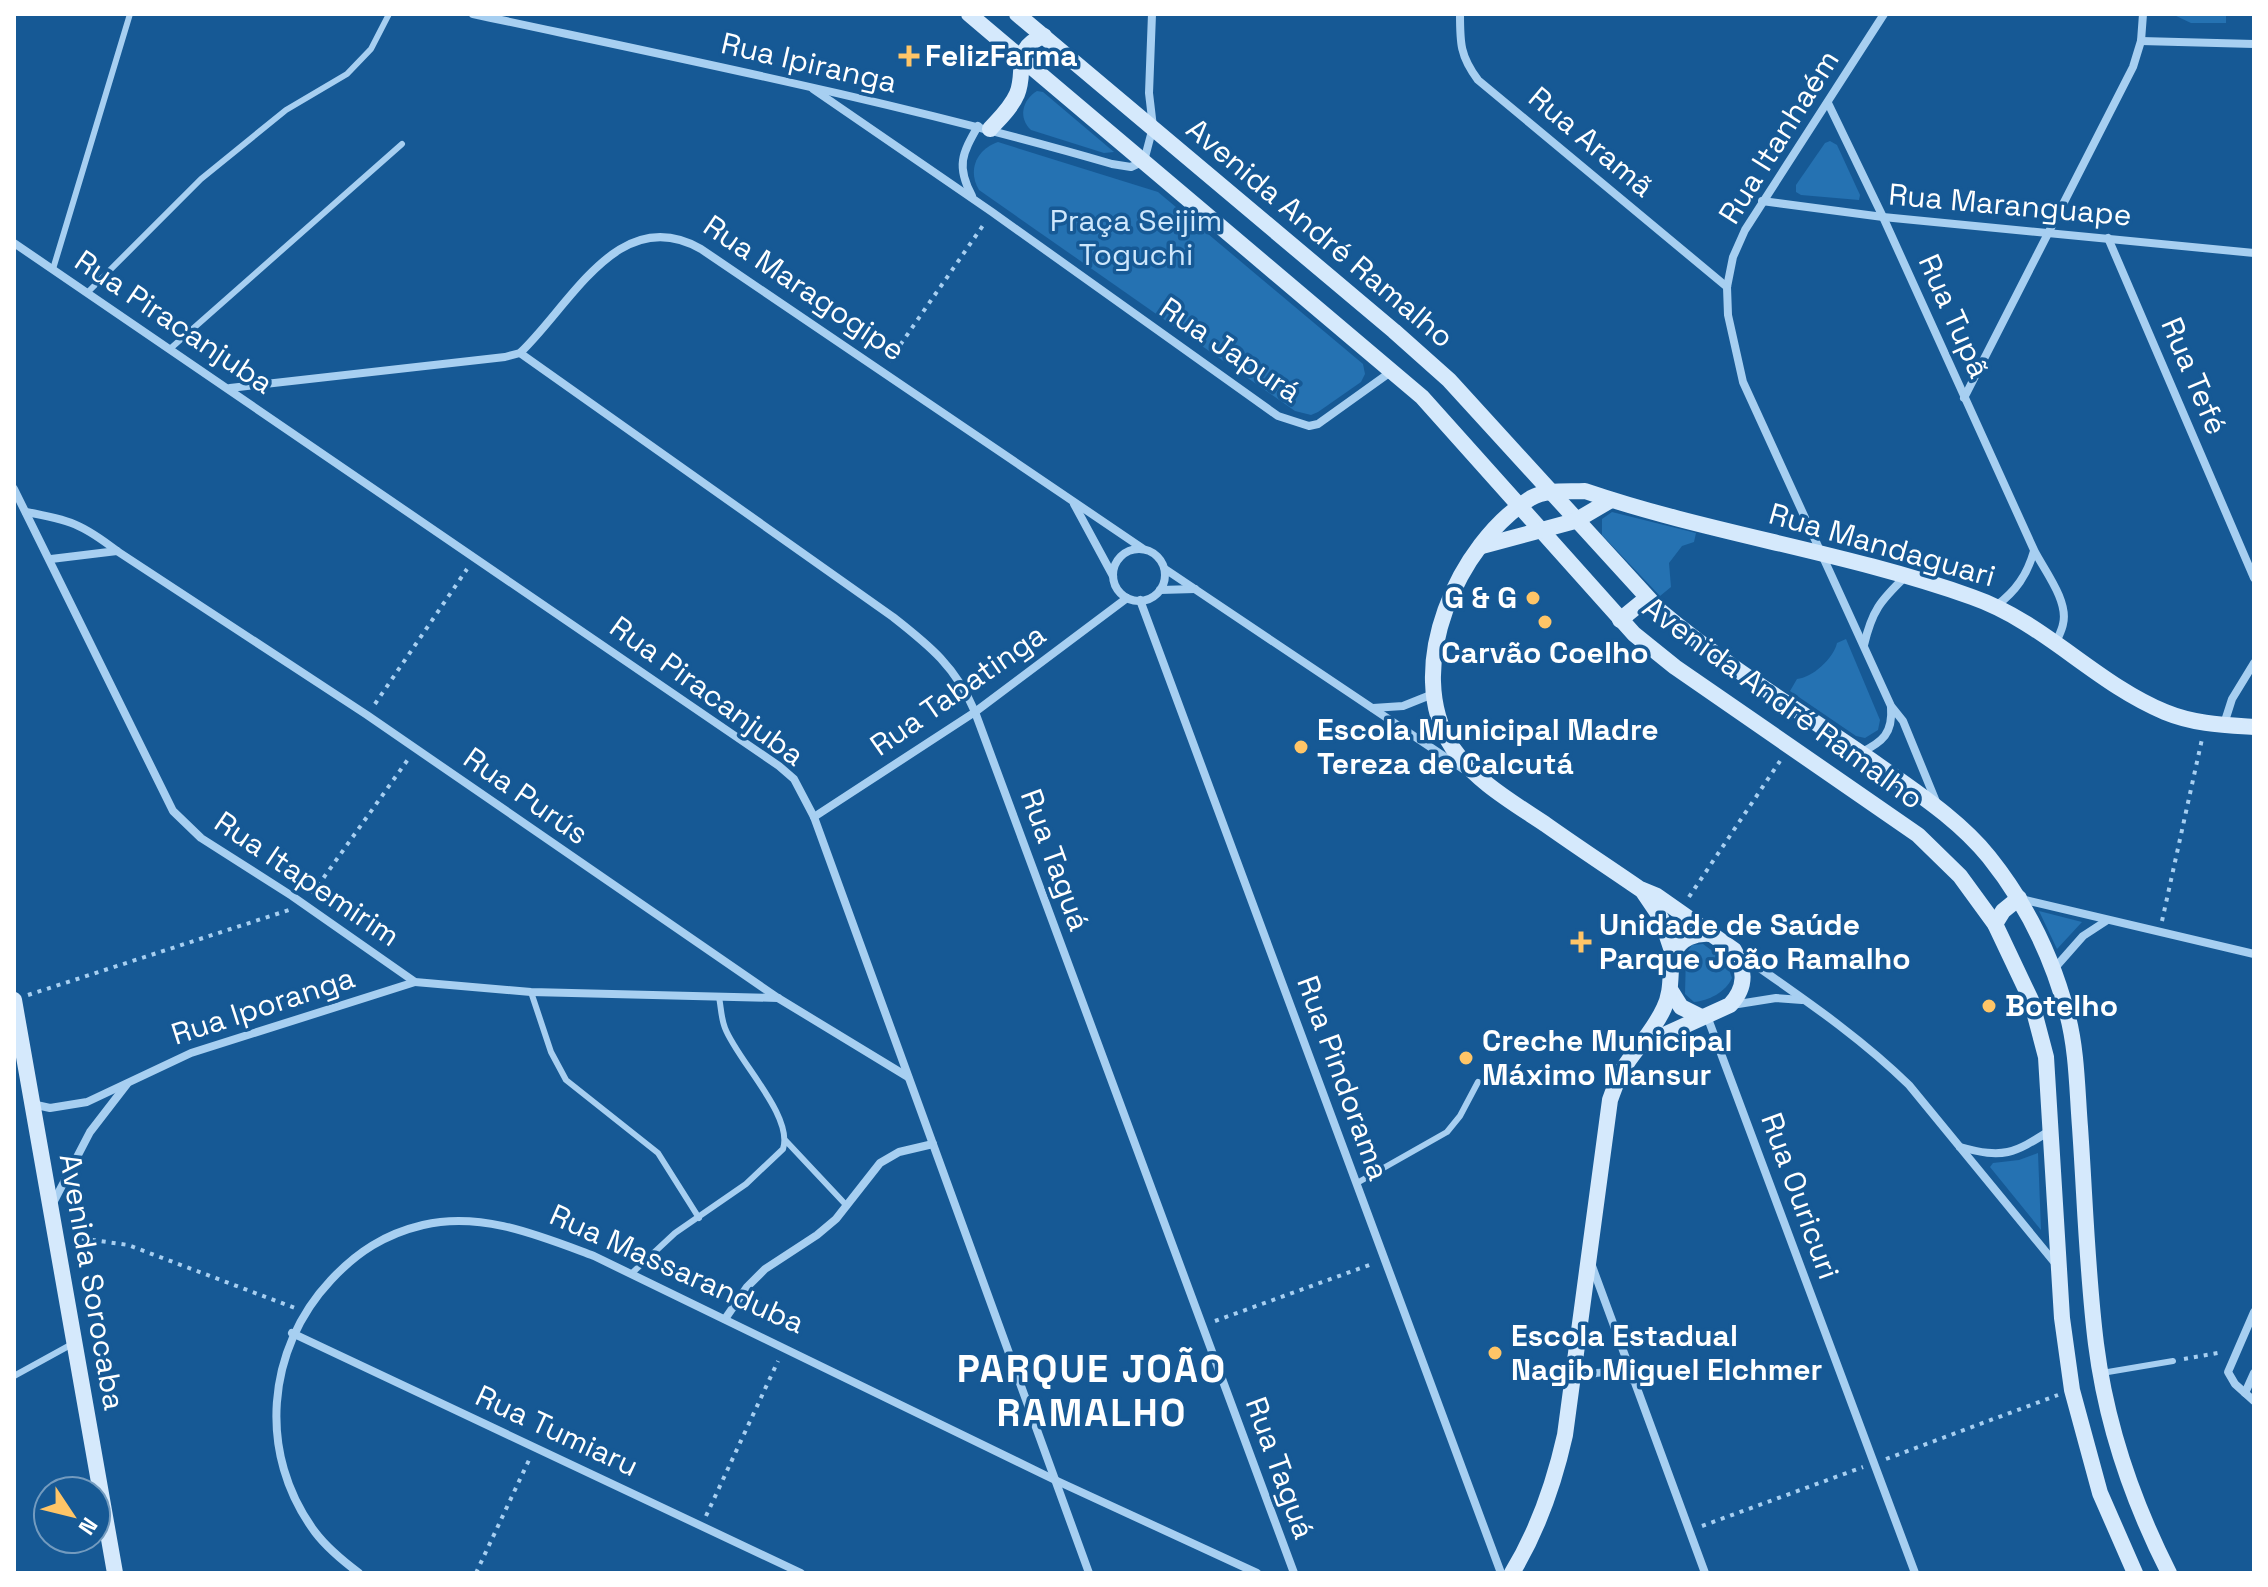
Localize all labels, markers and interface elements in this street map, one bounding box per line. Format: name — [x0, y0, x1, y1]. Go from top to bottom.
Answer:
street label: Rua Ipiranga — [717, 23, 901, 102]
place label: FelizFarma — [925, 36, 1078, 75]
street label: Rua Itanhaém — [1710, 43, 1848, 231]
marker: FelizFarma — [900, 47, 918, 65]
street label: Rua Aramã — [1521, 78, 1662, 205]
street label: Avenida André Ramalho — [1178, 109, 1462, 356]
street label: Rua Maranguape — [1887, 174, 2133, 235]
park label: Praça Seijim Toguchi — [1050, 201, 1222, 274]
street label: Rua Maragogipe — [696, 206, 912, 369]
street label: Rua Piracanjuba — [68, 241, 281, 402]
street label: Rua Tupã — [1910, 248, 1999, 384]
street label: Rua Japurá — [1152, 288, 1308, 411]
street label: Rua Tefé — [2152, 311, 2237, 440]
street label: Rua Mandaguari — [1765, 494, 2000, 595]
place label: G & G — [1444, 578, 1517, 617]
street label: Avenida André Ramalho — [1635, 588, 1931, 818]
marker: G & G — [1524, 589, 1542, 607]
street label: Rua Piracanjuba — [602, 607, 812, 774]
marker: Carvão Coelho — [1536, 613, 1554, 631]
street label: Rua Tabatinga — [862, 615, 1053, 764]
place label: Carvão Coelho — [1441, 633, 1649, 672]
place label: Escola Municipal Madre Tereza de Calcutá — [1317, 710, 1659, 783]
street label: Rua Purús — [456, 738, 597, 853]
marker: Escola Municipal Madre Tereza de Calcutá — [1292, 738, 1310, 756]
street label: Rua Taguá — [1012, 784, 1099, 936]
street label: Rua Itapemirim — [207, 802, 407, 955]
place label: Unidade de Saúde Parque João Ramalho — [1599, 905, 1911, 978]
marker: Unidade de Saúde Parque João Ramalho — [1570, 931, 1592, 953]
street label: Rua Iporanga — [166, 958, 359, 1053]
street label: Rua Pindorama — [1288, 970, 1399, 1186]
place label: Botelho — [2005, 986, 2118, 1025]
marker: Botelho — [1980, 997, 1998, 1015]
place label: Creche Municipal Máximo Mansur — [1482, 1021, 1732, 1094]
marker: Creche Municipal Máximo Mansur — [1457, 1049, 1475, 1067]
street label: Rua Ouricuri — [1752, 1107, 1849, 1284]
street label: Avenida Sorocaba — [51, 1151, 134, 1413]
street label: Rua Massaranduba — [544, 1195, 811, 1342]
place label: Escola Estadual Nagib Miguel Elchmer — [1511, 1316, 1823, 1389]
marker: Escola Estadual Nagib Miguel Elchmer — [1486, 1344, 1504, 1362]
district label: PARQUE JOÃO RAMALHO — [957, 1345, 1227, 1437]
street label: Rua Tumiaru — [470, 1376, 645, 1485]
street label: Rua Taguá — [1237, 1392, 1324, 1544]
north arrow — [32, 1475, 112, 1555]
text: N — [73, 1512, 104, 1541]

